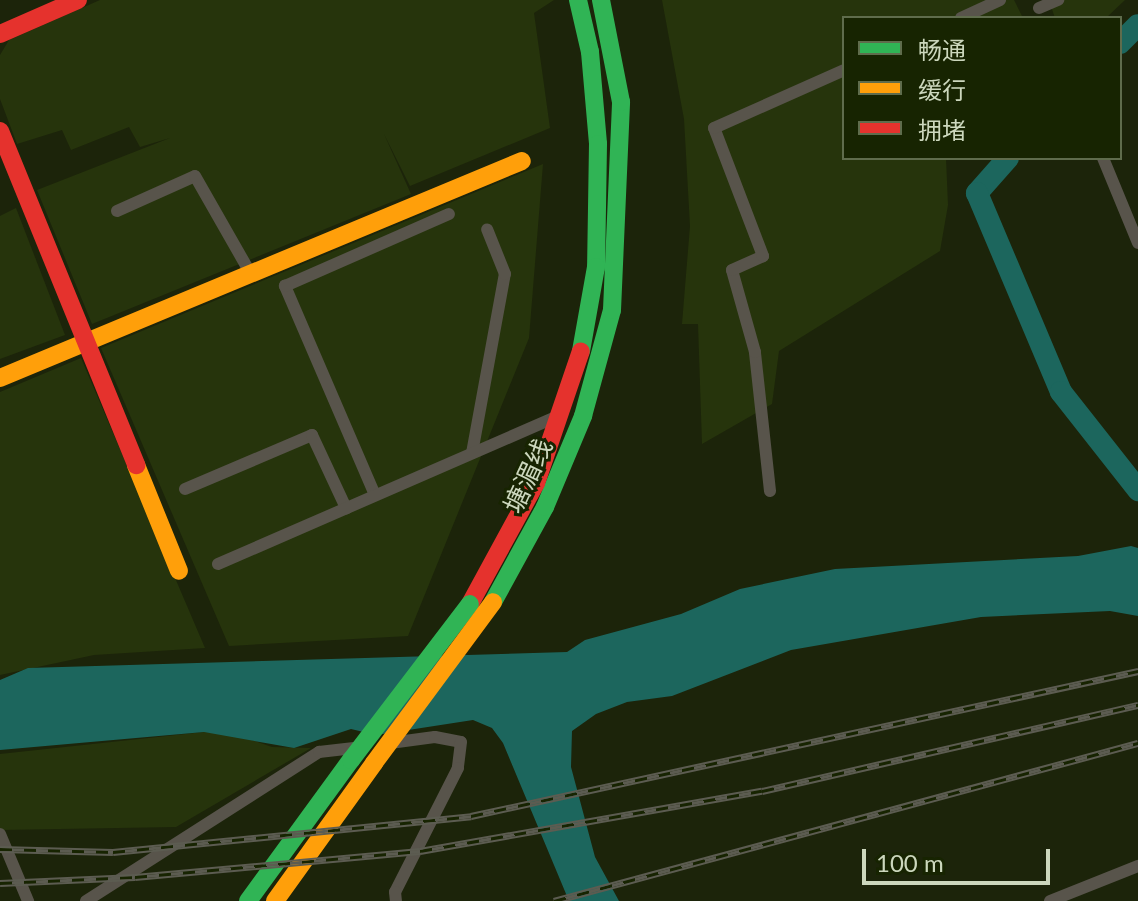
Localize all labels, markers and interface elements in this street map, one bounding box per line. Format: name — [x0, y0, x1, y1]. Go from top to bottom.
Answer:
legend — [842, 16, 1122, 160]
text: 畅通 — [918, 35, 966, 64]
text: 缓行 — [918, 75, 966, 104]
text: 拥堵 — [918, 115, 966, 144]
street label: 塘湄线 — [497, 434, 559, 518]
scale bar — [866, 833, 1054, 883]
text: 100 m — [876, 848, 944, 877]

